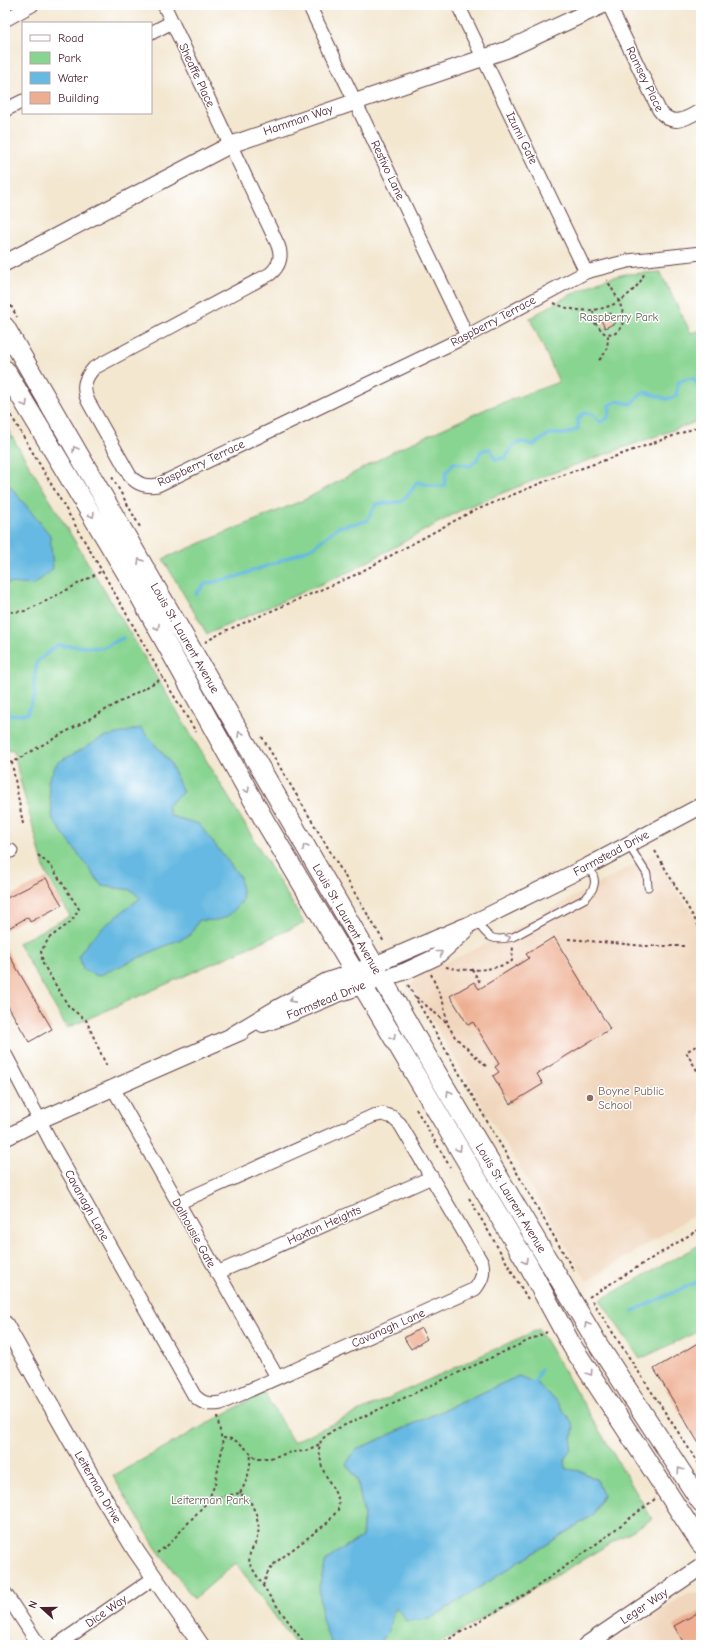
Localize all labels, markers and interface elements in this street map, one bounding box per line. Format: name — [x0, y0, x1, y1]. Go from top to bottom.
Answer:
legend — [22, 22, 152, 114]
text: Road — [58, 31, 84, 45]
street label: Sheaffe Place — [176, 41, 218, 109]
street label: Ramsey Place — [623, 44, 667, 114]
text: Park — [58, 51, 81, 65]
text: Water — [58, 71, 88, 85]
text: Building — [58, 91, 99, 105]
street label: Hamman Way — [261, 101, 335, 138]
street label: Izumi Gate — [503, 109, 541, 167]
street label: Restivo Lane — [368, 138, 408, 202]
street label: Raspberry Terrace — [448, 293, 538, 349]
park label: Raspberry Park — [580, 310, 659, 324]
one-way arrow — [20, 400, 28, 407]
street label: Raspberry Terrace — [155, 437, 247, 489]
one-way arrow — [73, 446, 80, 453]
one-way arrow — [87, 511, 95, 518]
one-way arrow — [138, 558, 145, 565]
street label: Louis St. Laurent Avenue — [148, 580, 222, 696]
one-way arrow — [153, 623, 160, 630]
one-way arrow — [238, 731, 245, 738]
one-way arrow — [243, 786, 250, 793]
street label: Farmstead Drive — [571, 827, 651, 879]
one-way arrow — [303, 844, 310, 851]
street label: Louis St. Laurent Avenue — [310, 861, 384, 977]
one-way arrow — [504, 934, 511, 943]
one-way arrow — [435, 951, 443, 958]
street label: Farmstead Drive — [285, 978, 367, 1022]
one-way arrow — [289, 995, 296, 1002]
one-way arrow — [389, 1033, 396, 1040]
place label: Boyne Public School — [598, 1084, 664, 1112]
one-way arrow — [447, 1090, 454, 1097]
marker: Boyne Public School — [585, 1093, 595, 1103]
street label: Louis St. Laurent Avenue — [473, 1141, 549, 1255]
one-way arrow — [455, 1145, 462, 1152]
street label: Cavanagh Lane — [62, 1167, 112, 1243]
street label: Dalhousie Gate — [169, 1196, 219, 1270]
street label: Haxton Heights — [285, 1202, 363, 1248]
one-way arrow — [521, 1257, 528, 1264]
street label: Cavanagh Lane — [349, 1306, 427, 1350]
one-way arrow — [584, 1322, 591, 1329]
one-way arrow — [585, 1369, 592, 1376]
street label: Leiterman Drive — [72, 1448, 124, 1526]
one-way arrow — [678, 1467, 685, 1474]
park label: Leiterman Park — [171, 1493, 249, 1507]
street label: Leger Way — [618, 1585, 671, 1627]
north arrow — [22, 1588, 62, 1628]
street label: Dice Way — [83, 1591, 130, 1630]
text: N — [26, 1599, 40, 1610]

